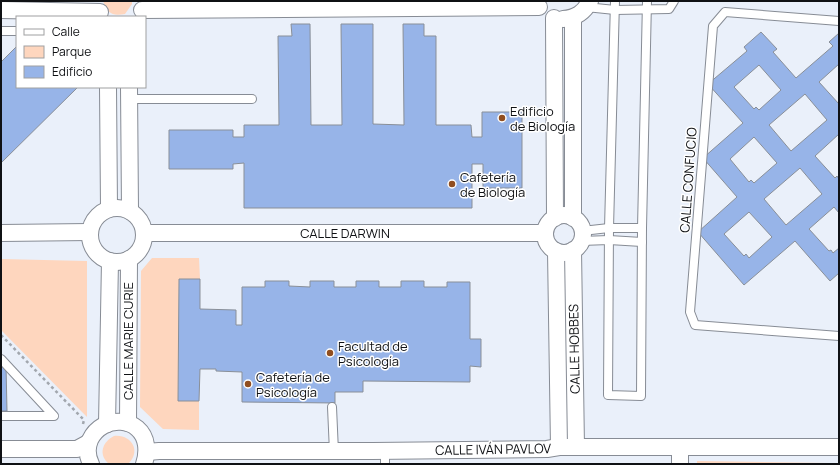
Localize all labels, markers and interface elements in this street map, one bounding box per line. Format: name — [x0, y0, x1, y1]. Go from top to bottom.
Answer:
legend — [16, 16, 146, 88]
text: Calle — [52, 23, 80, 40]
text: Parque — [52, 43, 91, 60]
text: Edificio — [52, 63, 92, 80]
place label: Edificio de Biología — [510, 102, 575, 135]
marker: Edificio de Biología — [497, 113, 507, 123]
street label: CALLE CONFUCIO — [675, 126, 701, 233]
place label: Cafetería de Biología — [460, 168, 525, 201]
marker: Cafetería de Biología — [447, 179, 457, 189]
street label: CALLE DARWIN — [300, 224, 390, 242]
street label: CALLE MARIE CURIE — [119, 282, 137, 400]
street label: CALLE HOBBES — [564, 304, 584, 394]
place label: Facultad de Psicología — [338, 337, 408, 370]
marker: Facultad de Psicología — [325, 348, 335, 358]
place label: Cafetería de Psicología — [256, 368, 330, 401]
marker: Cafetería de Psicología — [243, 379, 253, 389]
street label: CALLE IVÁN PAVLOV — [435, 439, 551, 459]

